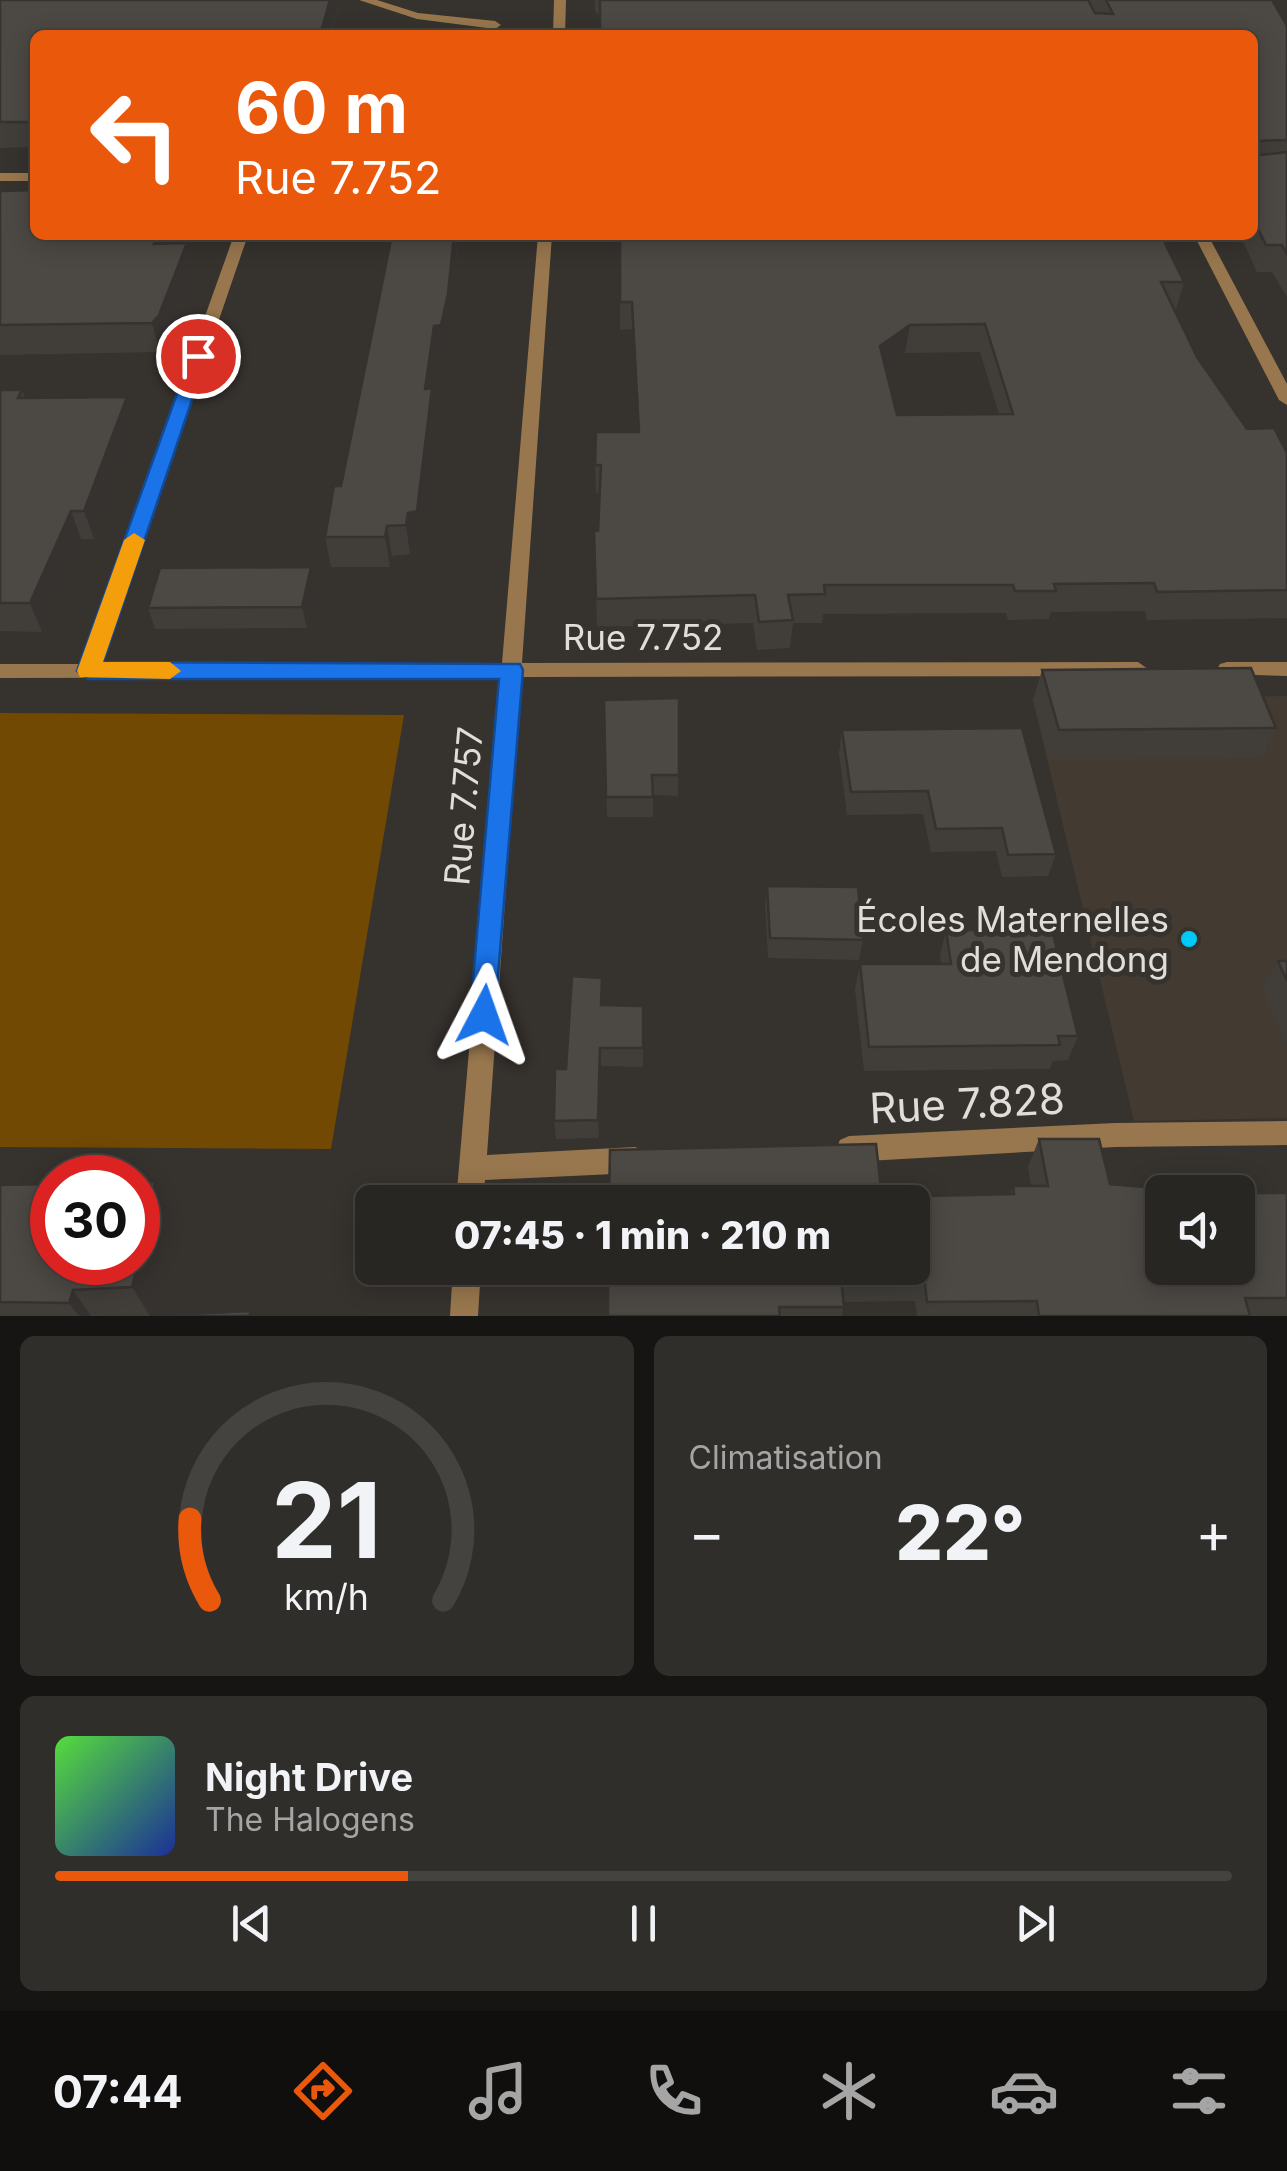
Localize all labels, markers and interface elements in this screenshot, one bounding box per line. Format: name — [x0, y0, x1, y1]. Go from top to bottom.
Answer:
text: 60 m — [235, 65, 408, 150]
icon: left — [70, 70, 200, 200]
text: Rue 7.752 — [235, 150, 441, 205]
pin — [156, 314, 241, 399]
icon: arrive — [171, 329, 226, 384]
street label: Rue 7.752 — [563, 616, 723, 658]
street label: Rue 7.757 — [435, 725, 491, 887]
place label: Écoles Maternelles de Mendong — [856, 898, 1169, 980]
marker: Écoles Maternelles de Mendong — [1178, 928, 1200, 950]
position arrow — [432, 963, 536, 1067]
street label: Rue 7.828 — [868, 1072, 1066, 1134]
speed limit sign: 30 — [30, 1155, 160, 1285]
map controls — [1145, 1175, 1255, 1285]
button: sound — [1145, 1175, 1255, 1285]
text: 07:45 · 1 min · 210 m — [454, 1212, 831, 1258]
text: Climatisation — [689, 1438, 883, 1477]
text: 21 — [272, 1457, 382, 1583]
text: 22° — [895, 1487, 1025, 1578]
text: − — [689, 1500, 725, 1566]
text: + — [1196, 1500, 1232, 1566]
text: km/h — [284, 1575, 369, 1619]
text: Night Drive — [205, 1754, 413, 1800]
text: The Halogens — [205, 1800, 415, 1839]
icon: previous — [224, 1896, 279, 1951]
icon: pause — [616, 1896, 671, 1951]
icon: next — [1008, 1896, 1063, 1951]
icon: directions — [288, 2056, 358, 2126]
icon: music — [463, 2056, 533, 2126]
icon: phone — [639, 2056, 709, 2126]
icon: climate — [814, 2056, 884, 2126]
icon: car — [989, 2056, 1059, 2126]
icon: filters — [1164, 2056, 1234, 2126]
text: 07:44 — [53, 2064, 183, 2119]

